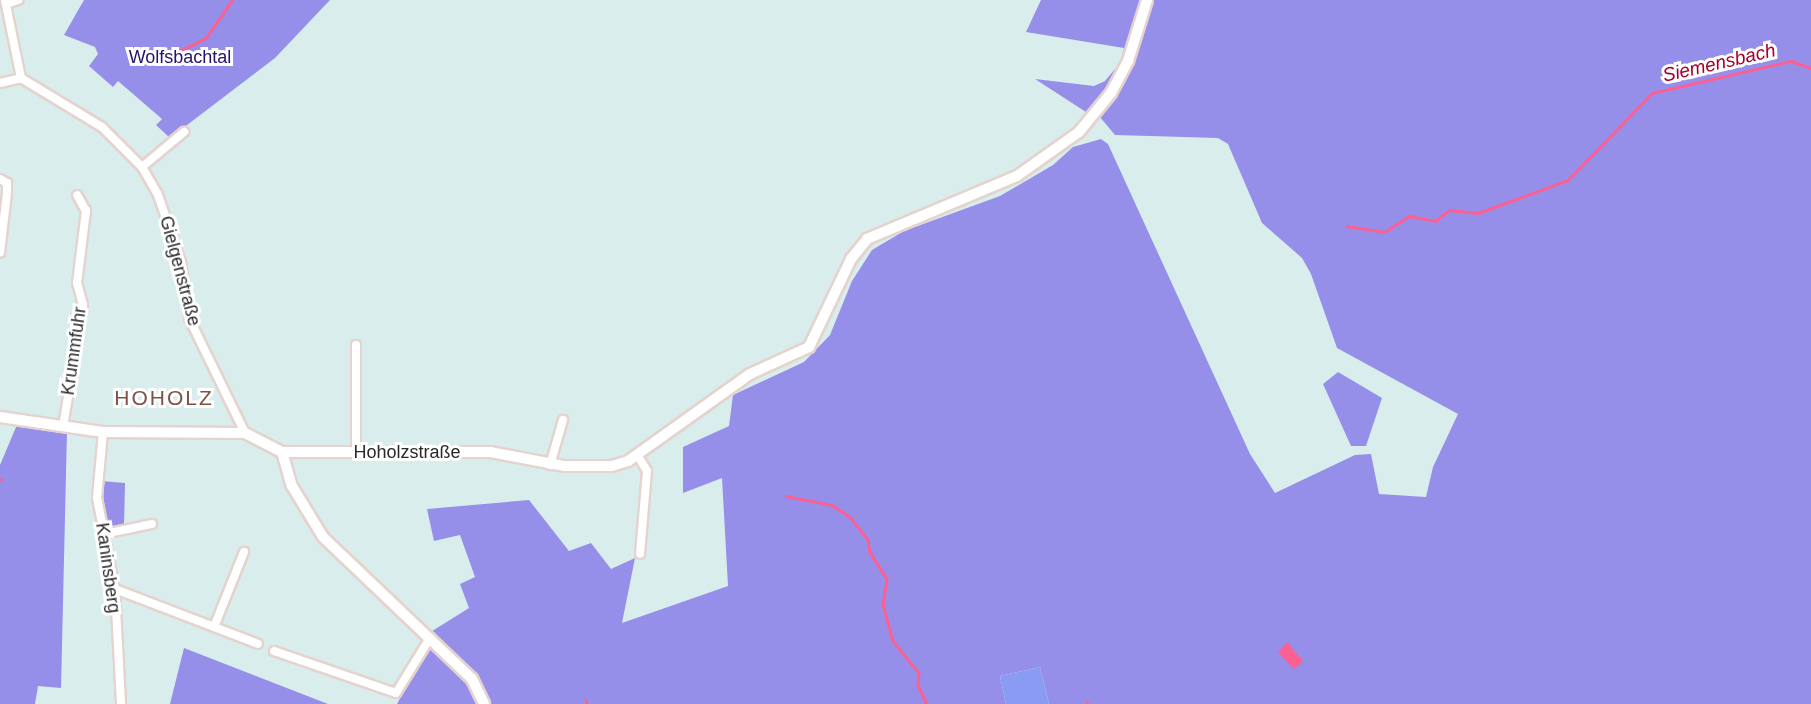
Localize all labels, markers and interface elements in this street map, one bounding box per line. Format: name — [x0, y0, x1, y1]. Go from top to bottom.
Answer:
water label: Siemensbach — [1660, 39, 1778, 87]
park label: Wolfsbachtal — [129, 46, 231, 68]
street label: Gielgenstraße — [155, 214, 205, 328]
street label: Krummfuhr — [57, 305, 91, 397]
district label: HOHOLZ — [115, 385, 213, 411]
street label: Hoholzstraße — [353, 441, 461, 463]
street label: Kaninsberg — [91, 521, 125, 615]

